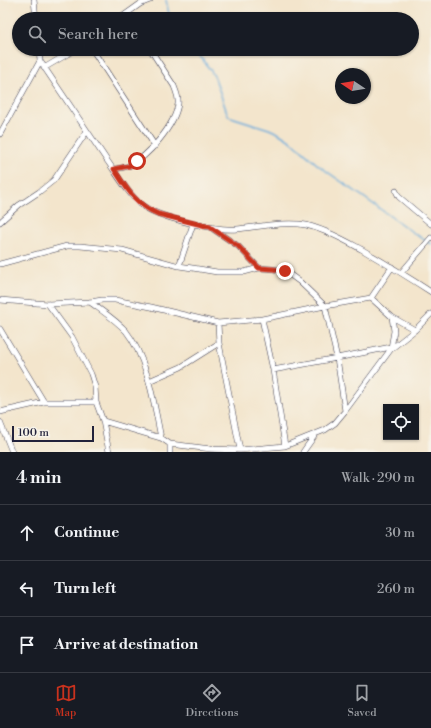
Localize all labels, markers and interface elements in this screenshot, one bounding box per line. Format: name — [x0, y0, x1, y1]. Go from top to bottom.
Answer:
search box — [12, 12, 419, 56]
icon: search — [26, 23, 48, 45]
text: Search here — [58, 25, 138, 44]
north arrow — [335, 68, 371, 104]
route start — [128, 152, 146, 170]
route end — [276, 262, 294, 280]
map controls — [383, 404, 419, 440]
button: locate — [383, 404, 419, 440]
scale bar — [12, 424, 94, 443]
text: 100 m — [18, 426, 49, 440]
text: 4 min — [16, 467, 61, 489]
text: Walk · 290 m — [341, 470, 415, 486]
icon: ahead — [16, 522, 38, 544]
text: Continue — [54, 523, 119, 542]
text: 30 m — [385, 525, 415, 541]
icon: left — [16, 578, 38, 600]
text: Turn left — [54, 579, 116, 598]
text: 260 m — [377, 581, 415, 597]
icon: arrive — [16, 634, 38, 656]
text: Arrive at destination — [54, 635, 198, 654]
tab: Map — [55, 682, 77, 720]
tab: Directions — [186, 682, 239, 720]
tab: Saved — [348, 682, 376, 720]

